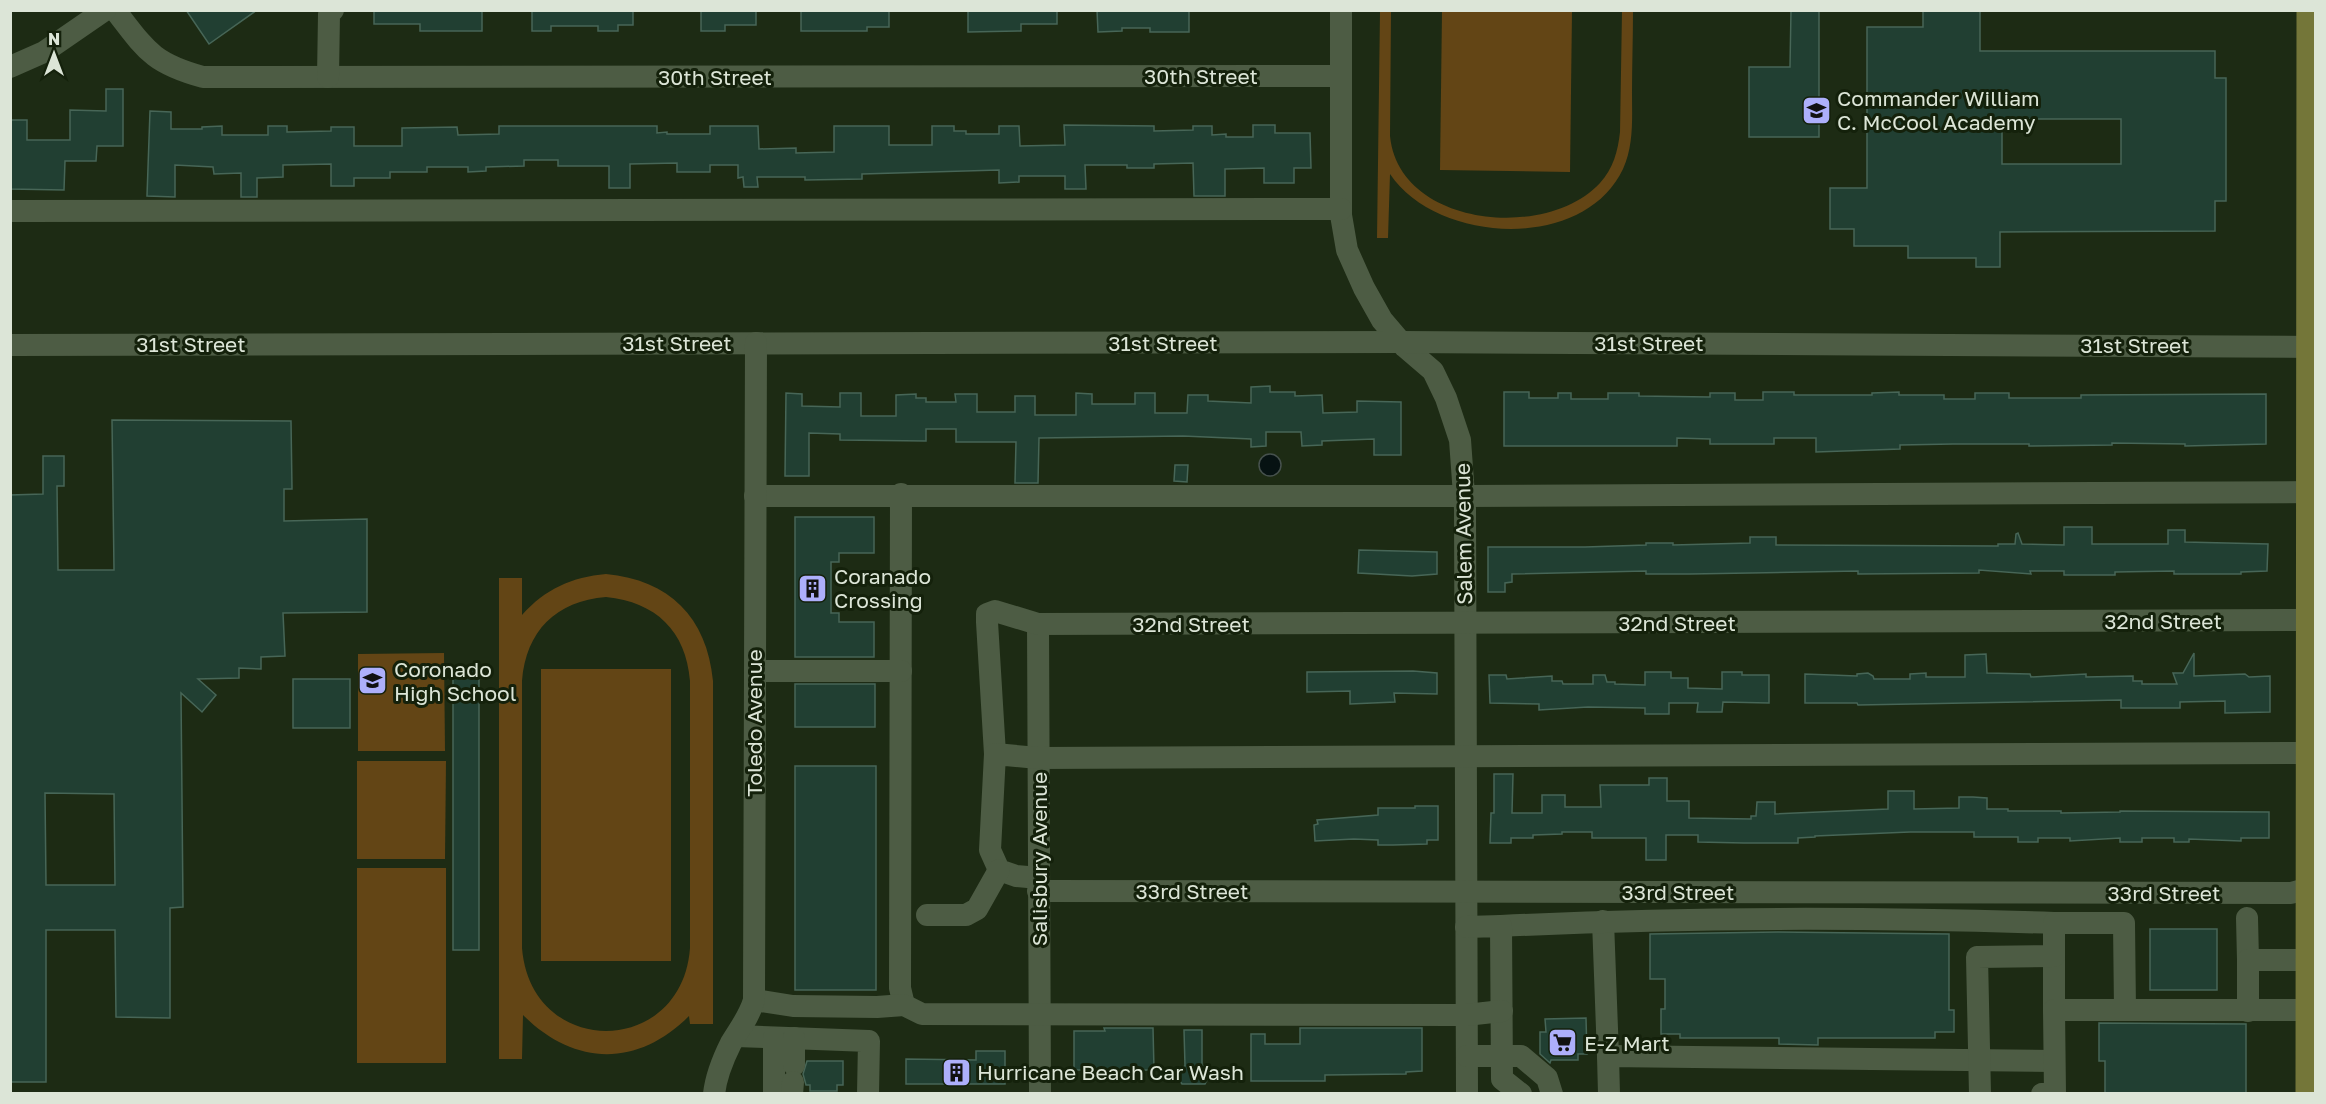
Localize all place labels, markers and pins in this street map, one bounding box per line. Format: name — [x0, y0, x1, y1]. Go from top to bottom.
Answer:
place label: Commander William C. McCool Academy — [1837, 85, 2040, 135]
school or university icon: Commander William C. McCool Academy — [1800, 94, 1832, 126]
place label: Coranado Crossing — [834, 563, 931, 613]
building icon: Coranado Crossing — [797, 572, 829, 604]
place label: Coronado High School — [394, 656, 516, 706]
school or university icon: Coronado High School — [357, 665, 389, 697]
supermarket icon: E-Z Mart — [1547, 1027, 1579, 1059]
place label: E-Z Mart — [1584, 1030, 1670, 1056]
building icon: Hurricane Beach Car Wash — [940, 1056, 972, 1088]
place label: Hurricane Beach Car Wash — [977, 1059, 1244, 1085]

